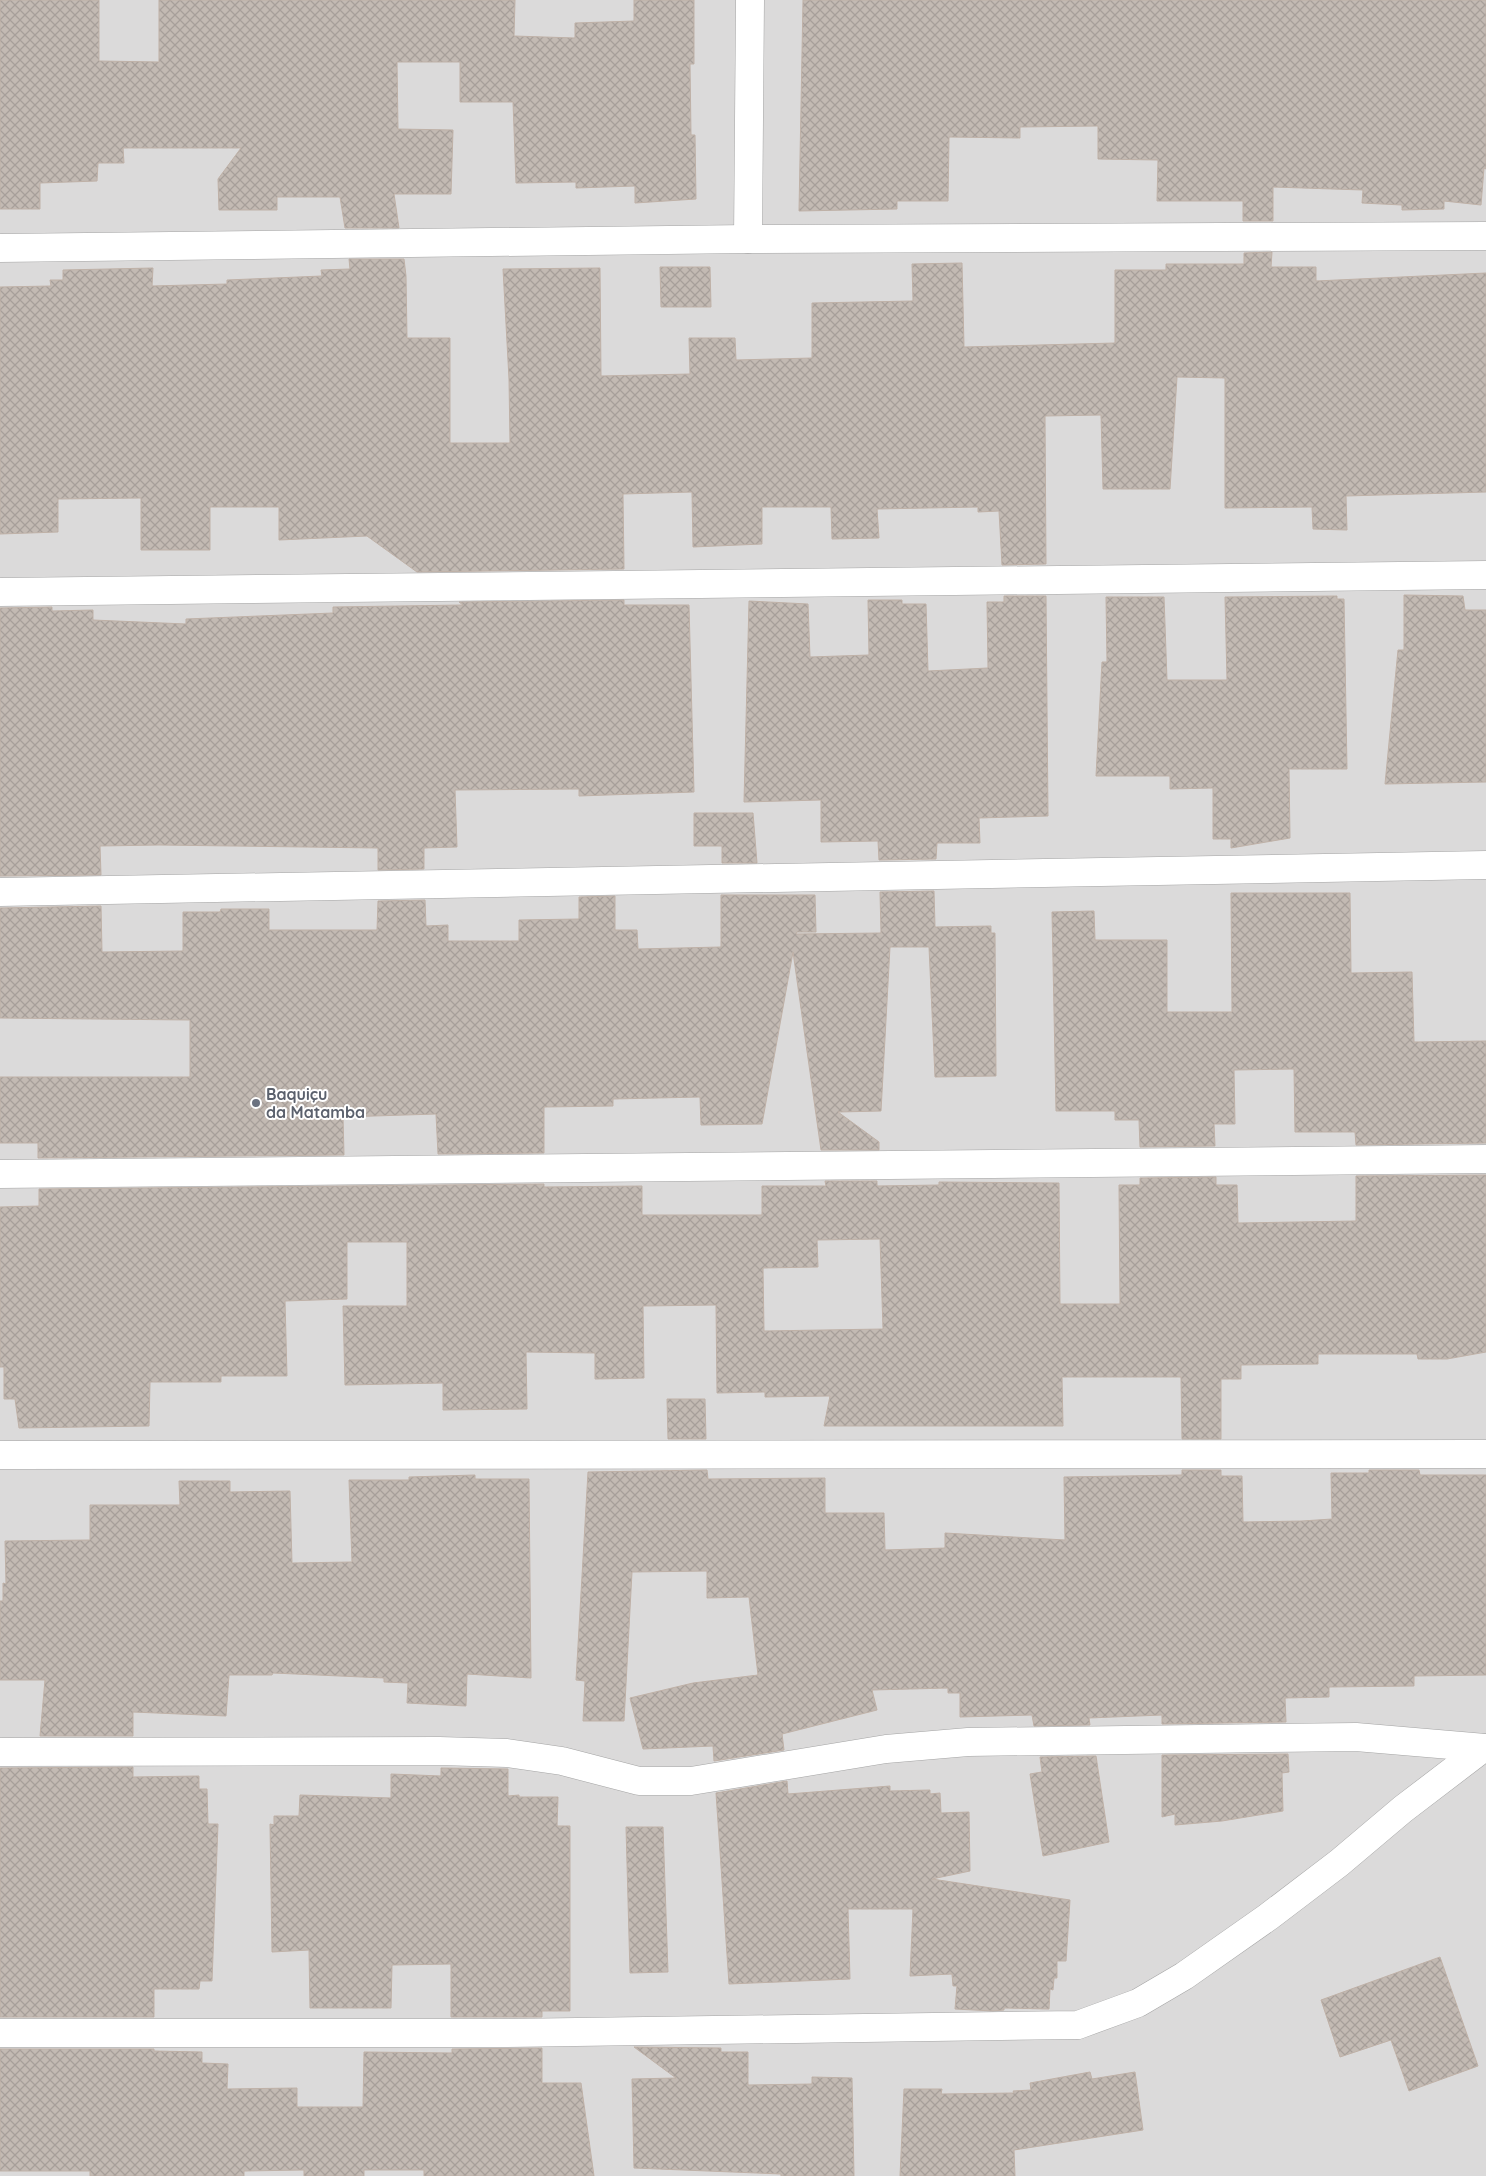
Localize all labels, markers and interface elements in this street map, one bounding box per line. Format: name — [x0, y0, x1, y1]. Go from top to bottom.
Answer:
place label: Baquiçu da Matamba — [266, 1084, 365, 1122]
marker: Baquiçu da Matamba — [250, 1097, 262, 1109]

